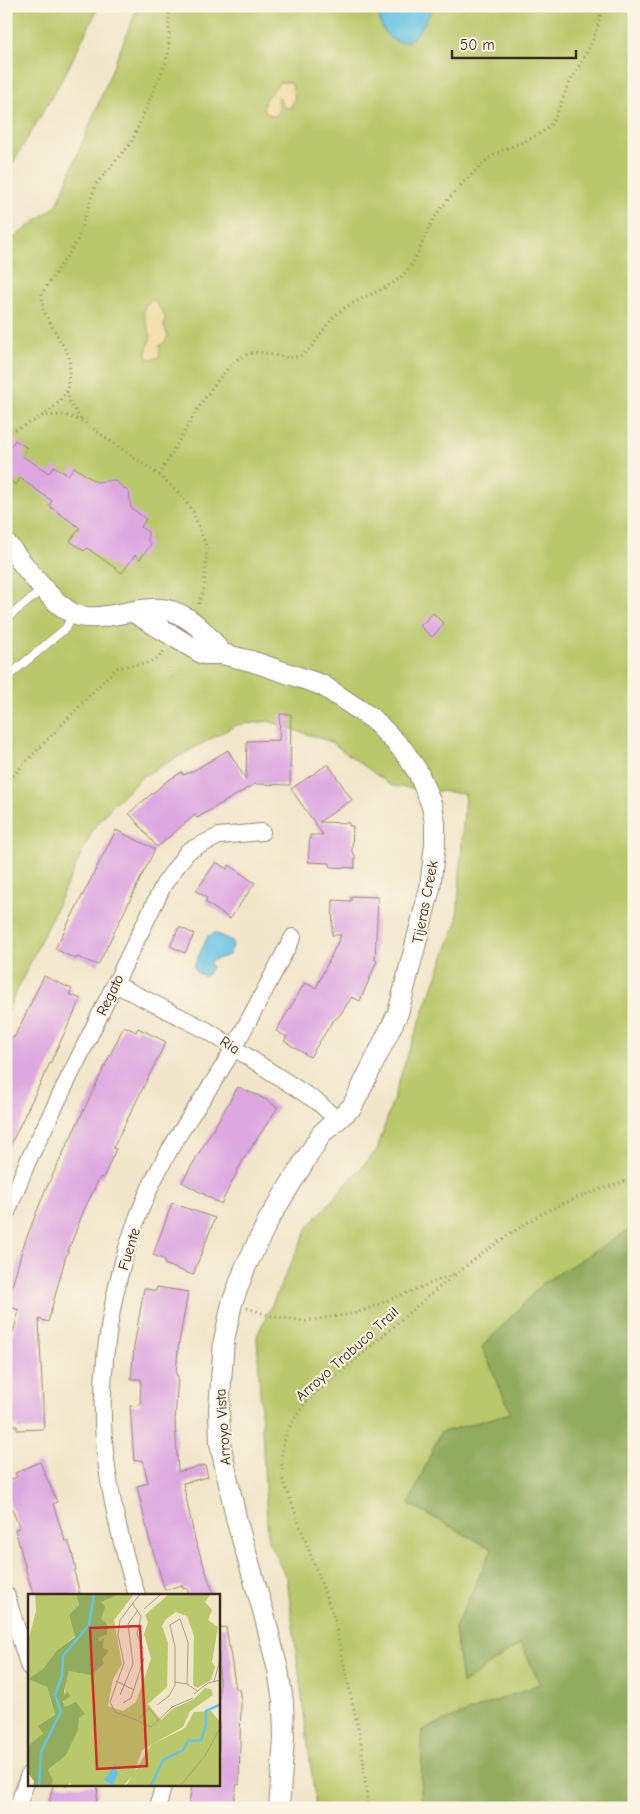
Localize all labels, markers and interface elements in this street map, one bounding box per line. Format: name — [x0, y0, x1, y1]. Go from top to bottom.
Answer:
scale bar — [452, 28, 576, 60]
text: 50 m — [460, 36, 495, 54]
street label: Tijeras Creek — [408, 858, 442, 945]
street label: Regato — [92, 971, 128, 1019]
street label: Ria — [217, 1032, 243, 1058]
street label: Fuente — [114, 1225, 144, 1272]
street label: Arroyo Trabuco Trail — [292, 1303, 402, 1405]
street label: Arroyo Vista — [211, 1388, 235, 1466]
inset map — [28, 1594, 220, 1786]

